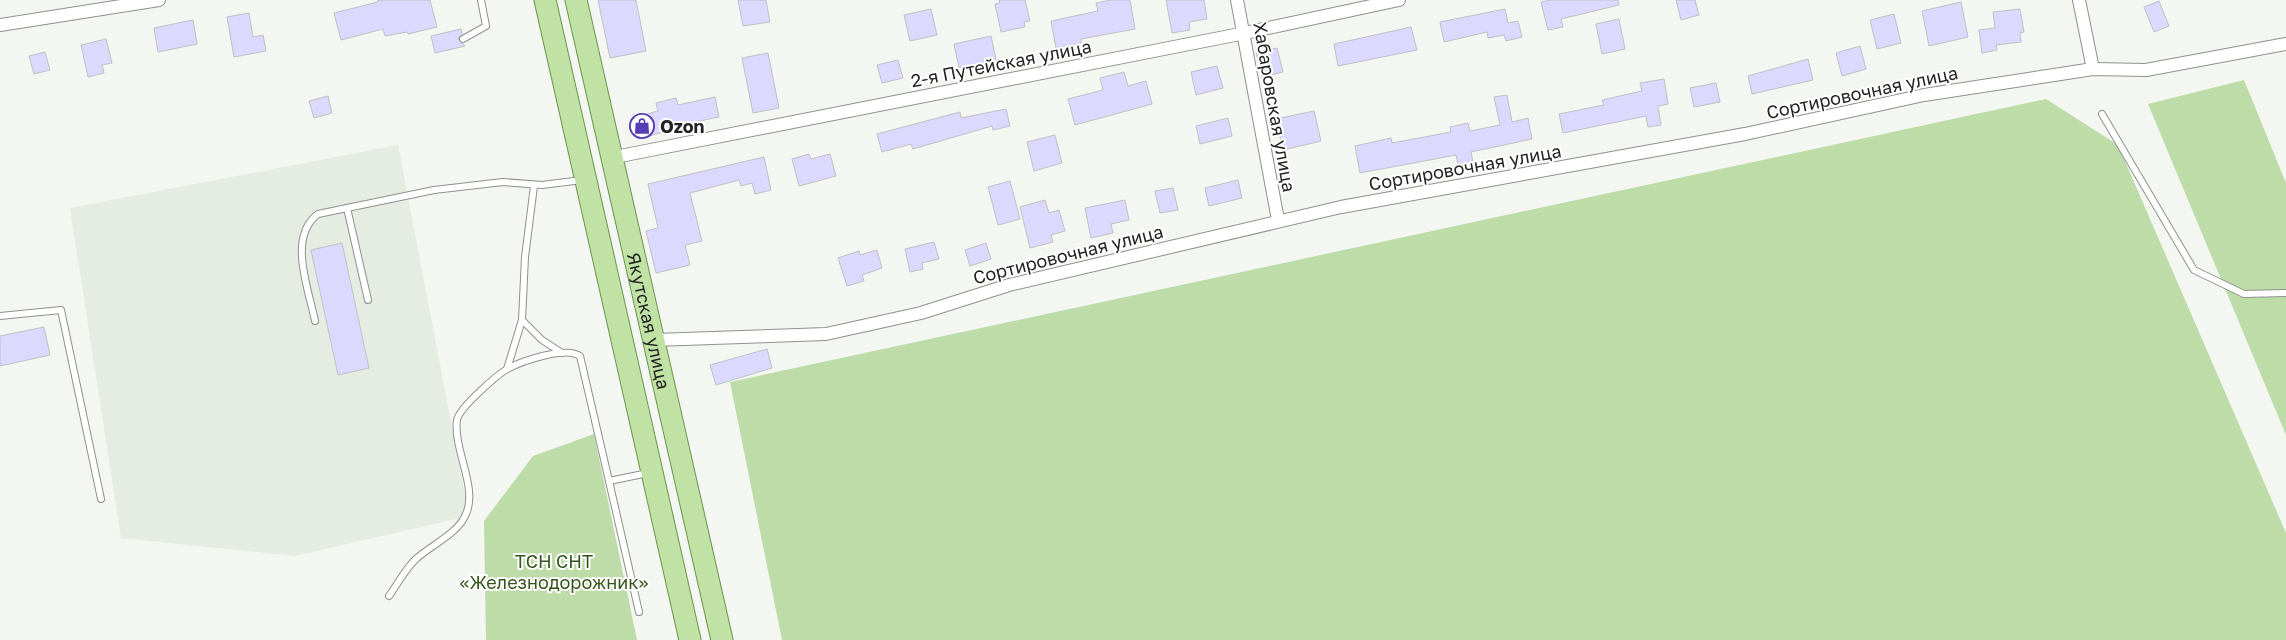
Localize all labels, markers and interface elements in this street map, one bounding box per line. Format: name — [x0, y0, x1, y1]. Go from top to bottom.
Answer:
street label: Хабаровская улица — [1249, 20, 1301, 194]
street label: 2-я Путейская улица — [909, 35, 1093, 91]
street label: Сортировочная улица — [1764, 61, 1960, 123]
shop icon: Ozon — [629, 113, 655, 139]
place label: Ozon — [660, 115, 705, 137]
street label: Сортировочная улица — [1367, 139, 1563, 195]
street label: Сортировочная улица — [971, 220, 1165, 288]
street label: Якутская улица — [623, 250, 675, 391]
park label: ТСН СНТ «Железнодорожник» — [460, 550, 649, 593]

